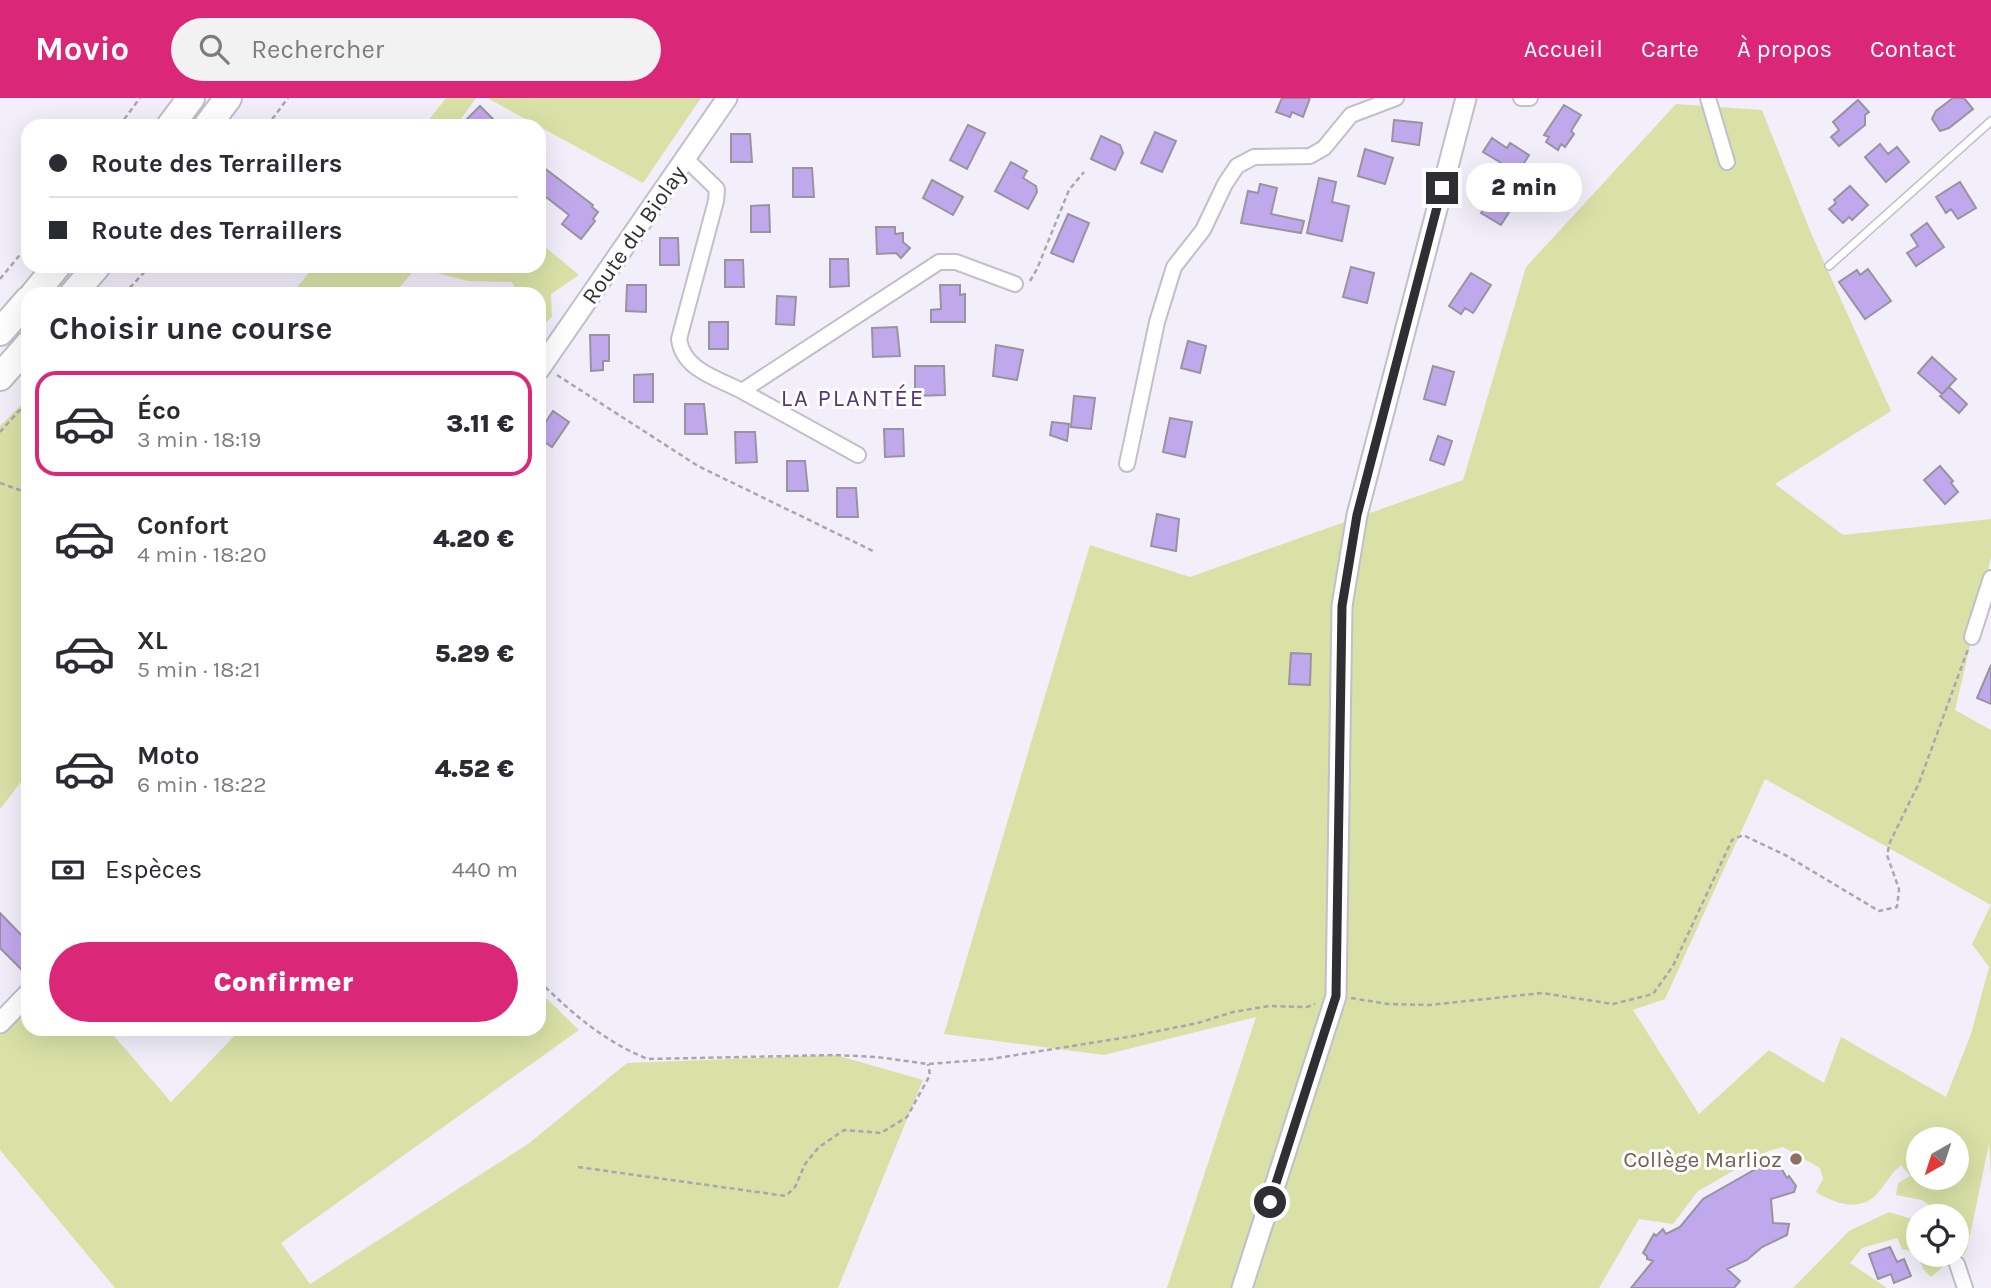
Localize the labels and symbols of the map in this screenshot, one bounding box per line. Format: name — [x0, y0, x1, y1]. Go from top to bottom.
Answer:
street label: Route du Biolay — [576, 160, 692, 310]
callout: 2 min — [1466, 164, 1582, 212]
route end — [1426, 172, 1458, 204]
district label: LA PLANTÉE — [781, 383, 925, 412]
north arrow — [1906, 1127, 1969, 1190]
place label: Collège Marlioz — [1623, 1146, 1782, 1173]
marker: Collège Marlioz — [1788, 1151, 1804, 1167]
route start — [1254, 1186, 1286, 1218]

